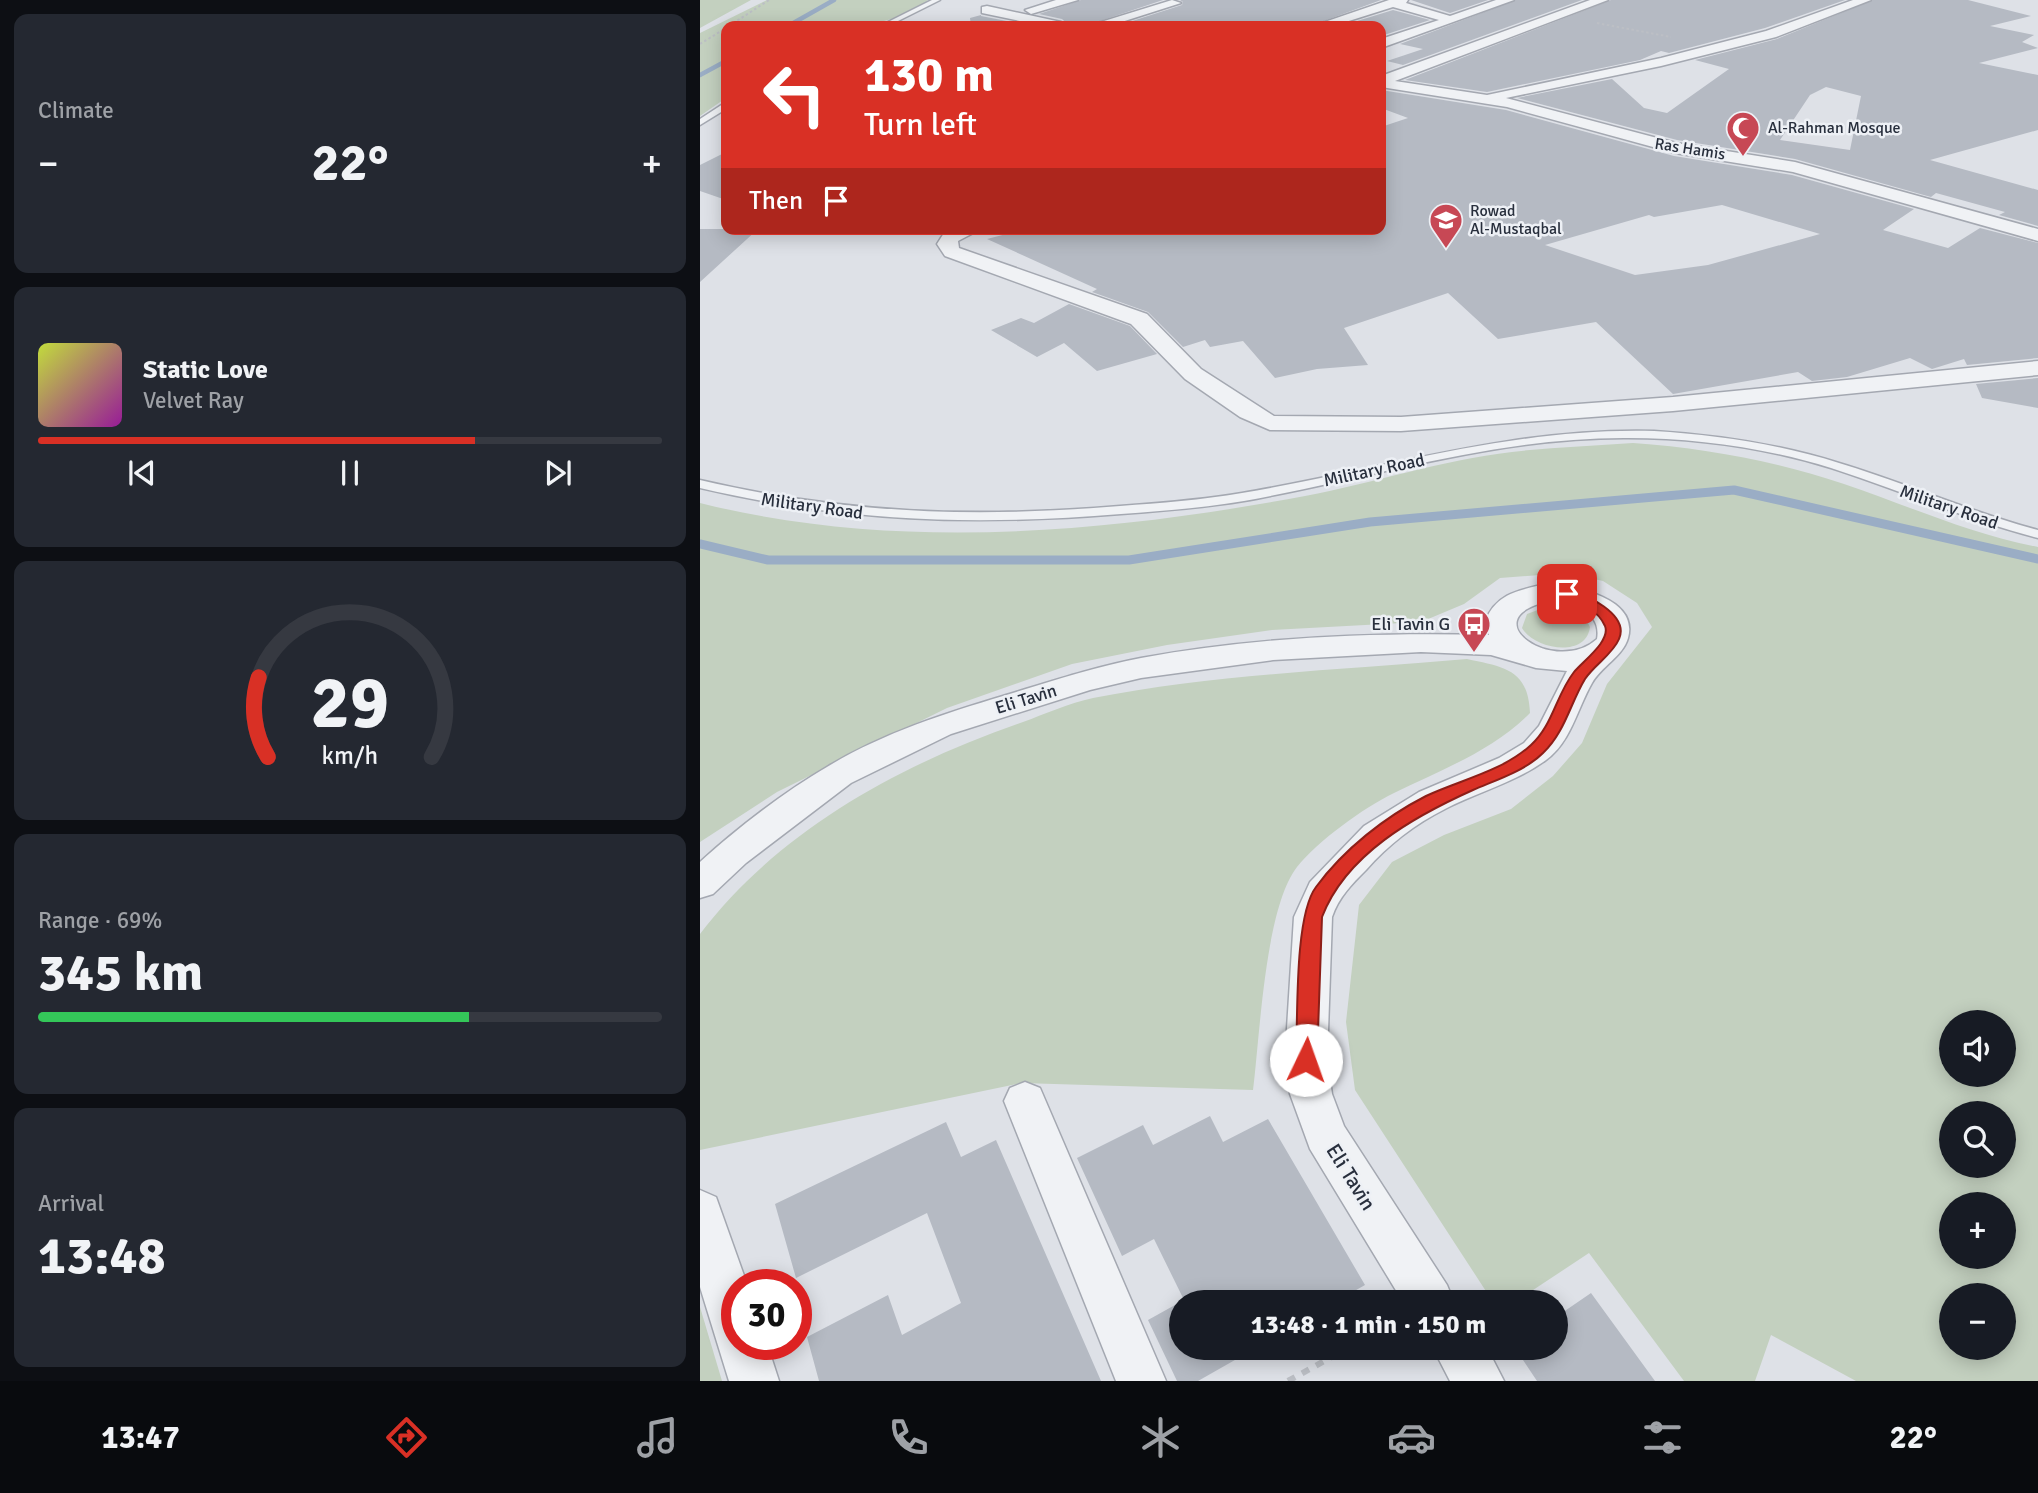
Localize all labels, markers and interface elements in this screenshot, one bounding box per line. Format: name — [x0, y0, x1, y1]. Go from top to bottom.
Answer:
text: 130 m — [864, 45, 994, 105]
icon: left — [749, 49, 840, 140]
text: Climate — [38, 96, 114, 125]
text: Turn left — [864, 105, 977, 144]
mosque icon: Al-Rahman Mosque — [1724, 109, 1762, 158]
place label: Al-Rahman Mosque — [1768, 118, 1901, 138]
text: 22° — [312, 131, 388, 195]
street label: Ras Hamis — [1653, 134, 1727, 164]
text: − — [38, 140, 59, 187]
text: + — [641, 140, 662, 187]
icon: arrive — [817, 182, 855, 220]
text: Then — [749, 185, 803, 217]
school or university icon: Rowad Al-Mustaqbal — [1427, 201, 1465, 250]
place label: Rowad Al-Mustaqbal — [1470, 201, 1562, 239]
text: Static Love — [143, 354, 268, 386]
text: Velvet Ray — [143, 386, 244, 415]
street label: Military Road — [1321, 449, 1427, 491]
icon: previous — [123, 454, 161, 492]
icon: pause — [331, 454, 369, 492]
icon: next — [539, 454, 577, 492]
street label: Military Road — [1897, 480, 2001, 534]
street label: Military Road — [760, 488, 864, 524]
pin — [1537, 564, 1597, 624]
icon: arrive — [1548, 575, 1586, 613]
bus stop icon: Eli Tavin G — [1455, 605, 1493, 654]
place label: Eli Tavin G — [1371, 613, 1450, 635]
text: 29 — [311, 659, 389, 748]
street label: Eli Tavin — [993, 679, 1059, 719]
text: km/h — [322, 739, 378, 770]
text: Range · 69% — [38, 906, 162, 935]
text: 345 km — [38, 941, 203, 1005]
map controls — [1939, 1010, 2016, 1360]
button: sound — [1939, 1010, 2016, 1087]
position arrow — [1269, 1023, 1343, 1097]
button: search — [1939, 1101, 2016, 1178]
street label: Eli Tavin — [1320, 1139, 1382, 1215]
text: Arrival — [38, 1189, 104, 1218]
button: + — [1939, 1192, 2016, 1269]
text: 13:48 — [38, 1224, 166, 1288]
speed limit sign: 30 — [721, 1269, 812, 1360]
button: − — [1939, 1283, 2016, 1360]
text: 13:48 · 1 min · 150 m — [1251, 1309, 1486, 1341]
icon: directions — [382, 1413, 431, 1462]
icon: music — [633, 1413, 682, 1462]
icon: phone — [884, 1413, 933, 1462]
icon: climate — [1136, 1413, 1185, 1462]
icon: car — [1387, 1413, 1436, 1462]
icon: filters — [1638, 1413, 1687, 1462]
text: 13:47 — [101, 1418, 180, 1457]
text: 22° — [1889, 1418, 1937, 1457]

